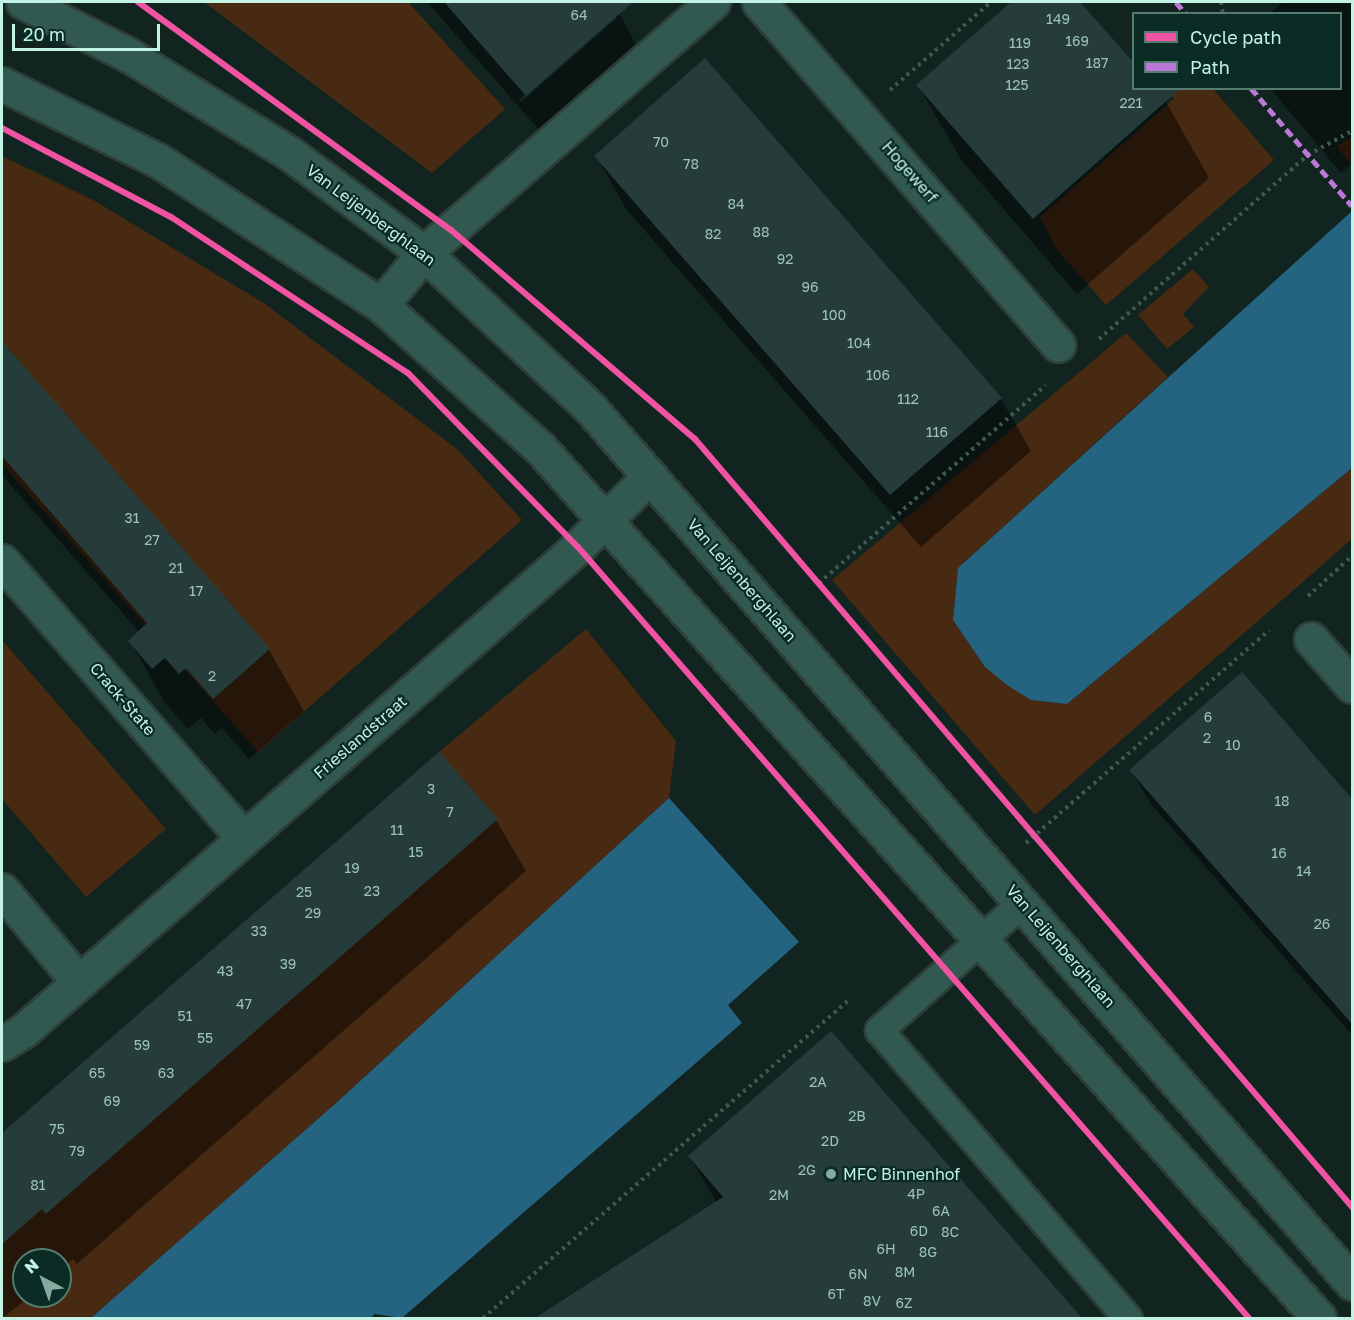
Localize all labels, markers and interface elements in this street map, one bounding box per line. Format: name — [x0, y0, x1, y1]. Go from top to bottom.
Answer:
house number: 64 — [570, 7, 588, 23]
house number: 149 — [1046, 11, 1070, 27]
scale bar — [15, 12, 164, 50]
legend — [1132, 12, 1342, 90]
text: 20 m — [23, 23, 65, 45]
text: Cycle path — [1190, 26, 1282, 48]
house number: 169 — [1065, 33, 1089, 49]
house number: 119 — [1009, 35, 1031, 51]
house number: 187 — [1086, 55, 1108, 71]
house number: 123 — [1006, 56, 1030, 72]
text: Path — [1190, 56, 1230, 78]
house number: 125 — [1005, 77, 1029, 93]
house number: 221 — [1119, 95, 1143, 111]
house number: 70 — [653, 134, 669, 150]
street label: Hogewerf — [878, 137, 942, 207]
house number: 78 — [683, 156, 699, 172]
street label: Van Leijenberghlaan — [303, 160, 439, 270]
house number: 84 — [727, 196, 745, 212]
house number: 88 — [752, 224, 770, 240]
house number: 82 — [705, 226, 721, 242]
house number: 92 — [777, 251, 793, 267]
house number: 96 — [802, 279, 818, 295]
house number: 100 — [822, 307, 846, 323]
house number: 104 — [847, 335, 871, 351]
house number: 106 — [866, 367, 890, 383]
house number: 112 — [897, 391, 919, 407]
house number: 116 — [926, 424, 948, 440]
house number: 31 — [125, 510, 139, 526]
street label: Van Leijenberghlaan — [683, 515, 801, 645]
house number: 27 — [144, 532, 160, 548]
house number: 21 — [169, 560, 183, 576]
house number: 17 — [189, 583, 203, 599]
street label: Crack-State — [86, 659, 160, 739]
house number: 2 — [208, 668, 216, 684]
street label: Frieslandstraat — [310, 691, 410, 783]
house number: 6 — [1204, 709, 1212, 725]
house number: 2 — [1203, 730, 1211, 746]
house number: 10 — [1225, 737, 1241, 753]
house number: 3 — [427, 781, 435, 797]
house number: 18 — [1274, 793, 1290, 809]
house number: 7 — [446, 804, 454, 820]
house number: 11 — [390, 822, 404, 838]
house number: 15 — [409, 844, 423, 860]
house number: 16 — [1271, 845, 1287, 861]
house number: 19 — [344, 860, 360, 876]
house number: 14 — [1296, 863, 1312, 879]
street label: Van Leijenberghlaan — [1002, 881, 1120, 1011]
house number: 23 — [364, 883, 380, 899]
house number: 25 — [296, 884, 312, 900]
house number: 29 — [305, 905, 321, 921]
house number: 26 — [1314, 916, 1330, 932]
house number: 33 — [251, 923, 267, 939]
house number: 39 — [280, 956, 296, 972]
house number: 43 — [217, 963, 233, 979]
house number: 47 — [236, 996, 252, 1012]
house number: 51 — [178, 1008, 192, 1024]
house number: 55 — [197, 1030, 213, 1046]
house number: 59 — [134, 1037, 150, 1053]
house number: 65 — [89, 1065, 105, 1081]
house number: 63 — [158, 1065, 174, 1081]
house number: 2A — [809, 1074, 827, 1090]
house number: 69 — [104, 1093, 120, 1109]
house number: 2B — [848, 1108, 866, 1124]
house number: 75 — [49, 1121, 65, 1137]
house number: 2D — [821, 1133, 839, 1149]
house number: 79 — [69, 1143, 85, 1159]
house number: 2G — [798, 1162, 816, 1178]
place label: MFC Binnenhof — [843, 1164, 960, 1184]
marker: MFC Binnenhof — [824, 1167, 838, 1181]
house number: 81 — [30, 1177, 46, 1193]
house number: 4P — [907, 1186, 925, 1202]
house number: 2M — [769, 1187, 789, 1203]
house number: 6A — [932, 1203, 950, 1219]
house number: 6D — [910, 1223, 928, 1239]
house number: 8C — [941, 1224, 959, 1240]
house number: 6H — [876, 1241, 896, 1257]
house number: 8G — [919, 1244, 937, 1260]
north arrow — [12, 1248, 72, 1308]
text: N — [20, 1254, 43, 1277]
house number: 8M — [895, 1264, 915, 1280]
house number: 6N — [848, 1266, 868, 1282]
house number: 6T — [827, 1286, 845, 1302]
house number: 8V — [863, 1293, 881, 1309]
house number: 6Z — [896, 1295, 912, 1311]

